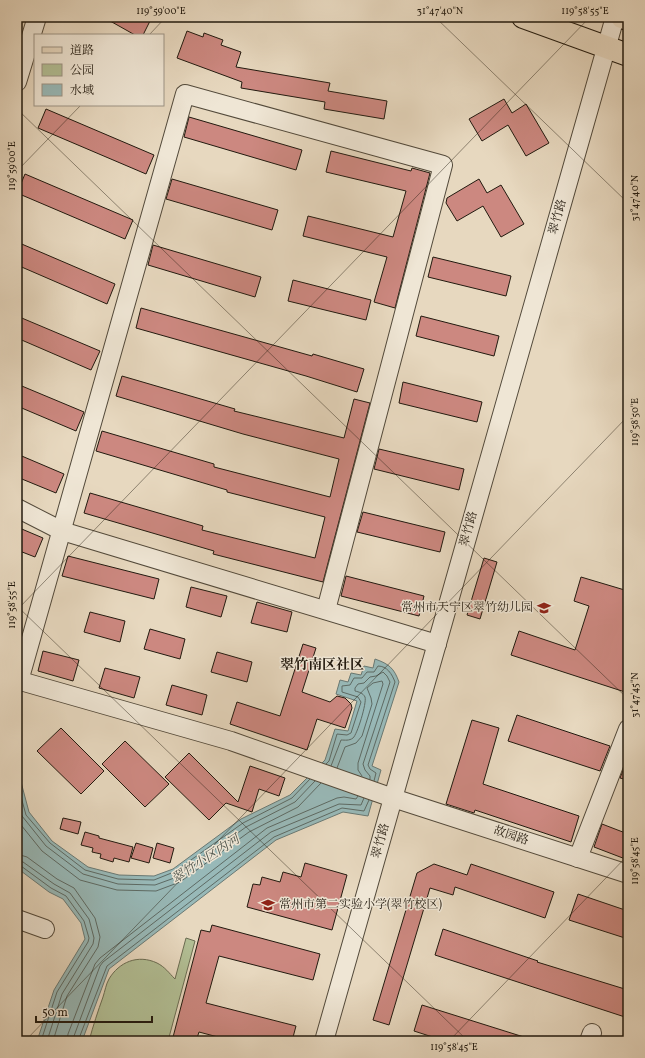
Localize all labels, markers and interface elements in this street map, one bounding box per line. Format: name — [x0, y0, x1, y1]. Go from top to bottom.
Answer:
text: 119°59'00"E — [136, 4, 186, 18]
text: 31°47'40"N — [417, 4, 464, 18]
text: 119°58'55"E — [561, 4, 609, 18]
legend — [34, 34, 164, 106]
text: 道路 — [70, 43, 94, 59]
text: 公园 — [70, 63, 94, 79]
text: 水域 — [70, 83, 94, 99]
text: 119°59'00"E — [5, 141, 19, 191]
text: 31°47'40"N — [628, 174, 642, 221]
street label: 翠竹路 — [545, 197, 571, 237]
text: 119°58'50"E — [628, 398, 642, 446]
street label: 翠竹路 — [456, 509, 482, 549]
text: 119°58'55"E — [5, 581, 19, 629]
place label: 常州市天宁区翠竹幼儿园 — [401, 600, 533, 616]
school or university icon: 常州市天宁区翠竹幼儿园 — [536, 600, 552, 616]
district label: 翠竹南区社区 — [280, 656, 364, 675]
text: 31°47'45"N — [628, 672, 642, 718]
street label: 翠竹路 — [368, 821, 394, 861]
street label: 故园路 — [491, 823, 531, 849]
water label: 翠竹小区内河 — [168, 830, 245, 889]
text: 119°58'45"E — [628, 837, 642, 885]
school or university icon: 常州市第二实验小学(翠竹校区) — [260, 897, 276, 913]
place label: 常州市第二实验小学(翠竹校区) — [279, 897, 442, 913]
scale bar — [36, 998, 152, 1024]
text: 50 m — [42, 1005, 68, 1021]
text: 119°58'45"E — [430, 1040, 478, 1054]

